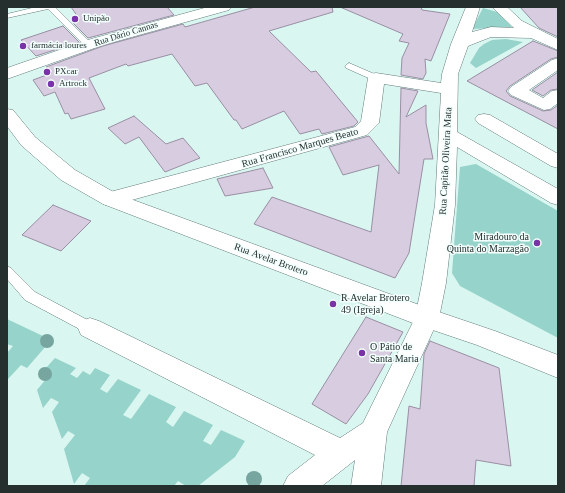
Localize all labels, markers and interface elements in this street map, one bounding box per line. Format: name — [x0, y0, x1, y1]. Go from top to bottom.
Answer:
marker: Unipão — [70, 14, 80, 24]
place label: Unipão — [83, 14, 109, 24]
street label: Rua Dário Cannas — [93, 19, 159, 49]
marker: farmácia loures — [18, 41, 28, 51]
place label: farmácia loures — [31, 41, 87, 51]
marker: PXcar — [42, 67, 52, 77]
place label: PXcar — [55, 67, 77, 77]
marker: Artrock — [46, 79, 56, 89]
place label: Artrock — [59, 79, 87, 89]
street label: Rua Capitão Oliveira Mata — [437, 107, 455, 215]
street label: Rua Francisco Marques Beato — [240, 126, 360, 170]
place label: Miradouro da Quinta do Marzagão — [447, 231, 529, 254]
marker: Miradouro da Quinta do Marzagão — [532, 238, 542, 248]
street label: Rua Avelar Brotero — [232, 241, 310, 279]
place label: R Avelar Brotero 49 (Igreja) — [341, 292, 410, 316]
marker: R Avelar Brotero 49 (Igreja) — [328, 299, 338, 309]
place label: O Pátio de Santa Maria — [370, 341, 419, 364]
marker: O Pátio de Santa Maria — [357, 348, 367, 358]

